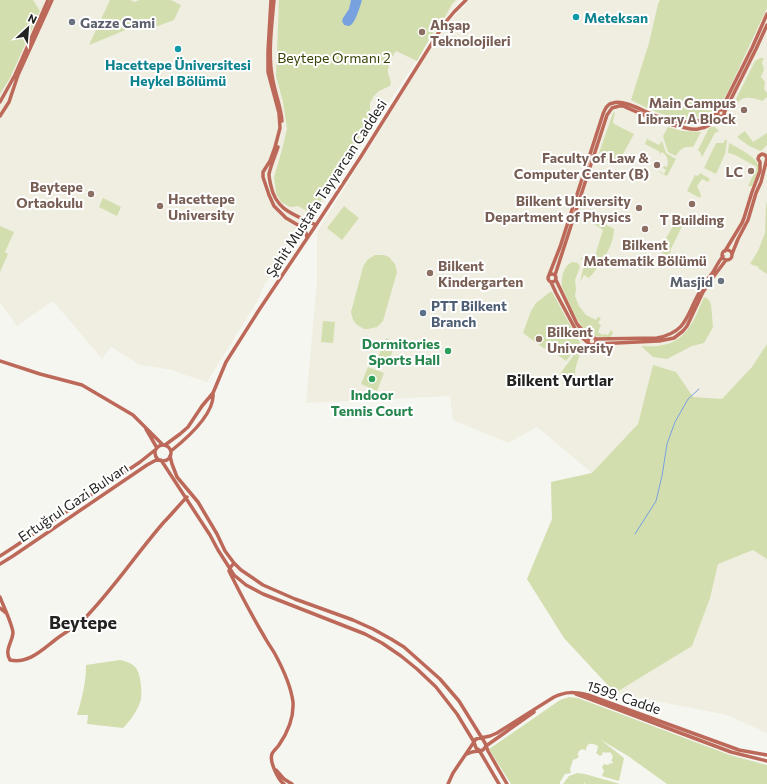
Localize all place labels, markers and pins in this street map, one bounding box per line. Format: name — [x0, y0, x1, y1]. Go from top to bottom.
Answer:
place label: Meteksan — [584, 9, 648, 26]
marker: Meteksan — [571, 12, 581, 22]
place label: Gazze Cami — [80, 14, 155, 31]
place label: Ahşap Teknolojileri — [430, 16, 511, 49]
marker: Gazze Cami — [67, 17, 77, 27]
marker: Ahşap Teknolojileri — [417, 27, 427, 37]
marker: Hacettepe Üniversitesi Heykel Bölümü — [173, 44, 183, 54]
place label: Hacettepe Üniversitesi Heykel Bölümü — [105, 56, 251, 89]
place label: Main Campus Library A Block — [638, 94, 736, 127]
marker: Main Campus Library A Block — [739, 105, 749, 115]
place label: Faculty of Law & Computer Center (B) — [514, 149, 649, 182]
marker: Faculty of Law & Computer Center (B) — [652, 160, 662, 170]
place label: LC — [726, 163, 743, 180]
marker: LC — [746, 166, 756, 176]
place label: Beytepe Ortaokulu — [16, 178, 83, 211]
marker: Beytepe Ortaokulu — [86, 189, 96, 199]
place label: Hacettepe University — [168, 190, 235, 223]
place label: Bilkent University Department of Physics — [485, 192, 631, 225]
marker: T Building — [687, 199, 697, 209]
marker: Hacettepe University — [155, 201, 165, 211]
marker: Bilkent University Department of Physics — [634, 203, 644, 213]
place label: T Building — [660, 211, 725, 228]
marker: Bilkent Matematik Bölümü — [640, 224, 650, 234]
place label: Bilkent Matematik Bölümü — [583, 236, 707, 269]
place label: Bilkent Kindergarten — [438, 257, 523, 290]
marker: Bilkent Kindergarten — [425, 268, 435, 278]
place label: Masjid — [670, 273, 713, 290]
marker: Masjid — [716, 276, 726, 286]
place label: PTT Bilkent Branch — [431, 297, 507, 330]
marker: PTT Bilkent Branch — [418, 308, 428, 318]
place label: Bilkent University — [547, 323, 614, 356]
marker: Bilkent University — [534, 334, 544, 344]
place label: Dormitories Sports Hall — [362, 335, 440, 368]
marker: Dormitories Sports Hall — [443, 346, 453, 356]
marker: Indoor Tennis Court — [367, 374, 377, 384]
place label: Indoor Tennis Court — [331, 386, 413, 419]

